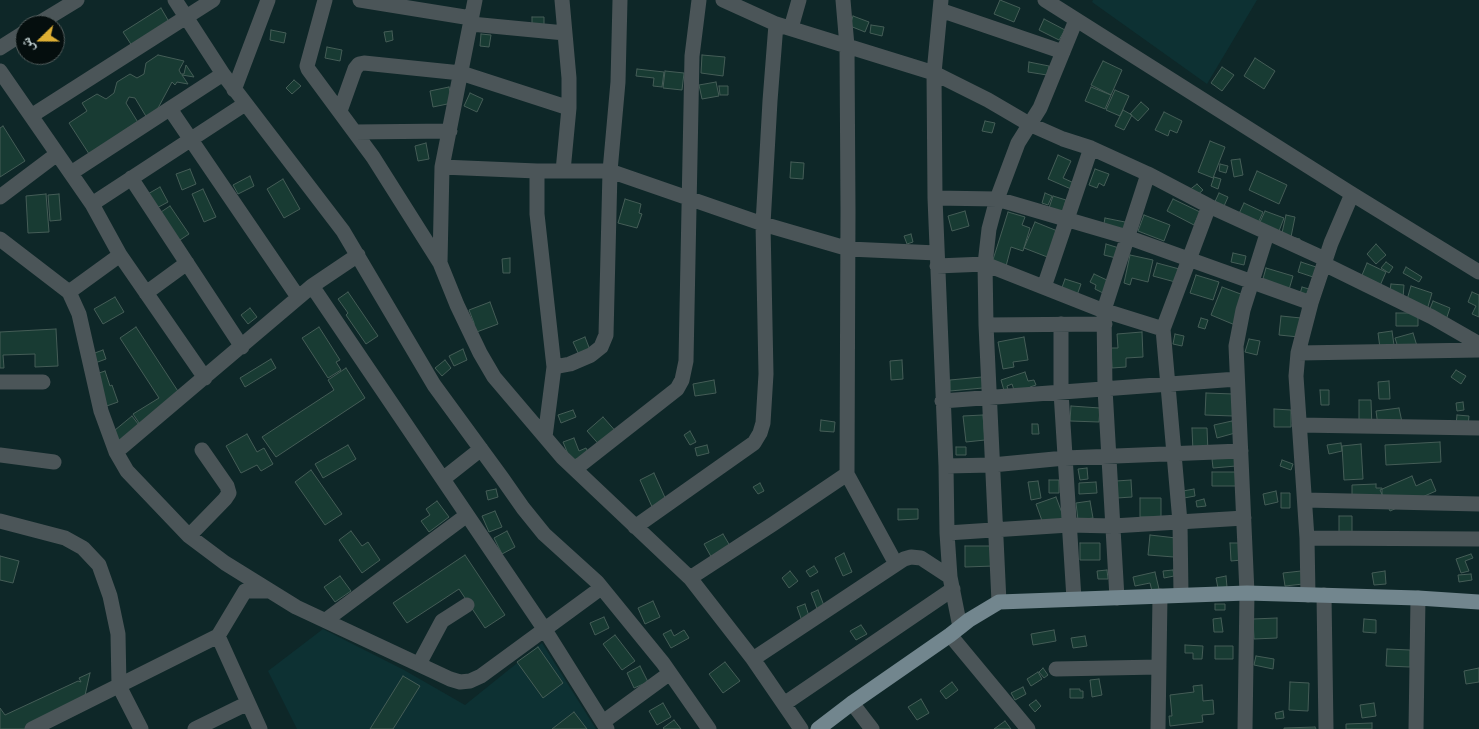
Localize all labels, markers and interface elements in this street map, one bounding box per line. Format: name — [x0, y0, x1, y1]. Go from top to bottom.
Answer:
north arrow — [15, 15, 65, 65]
text: ش — [16, 35, 37, 56]

